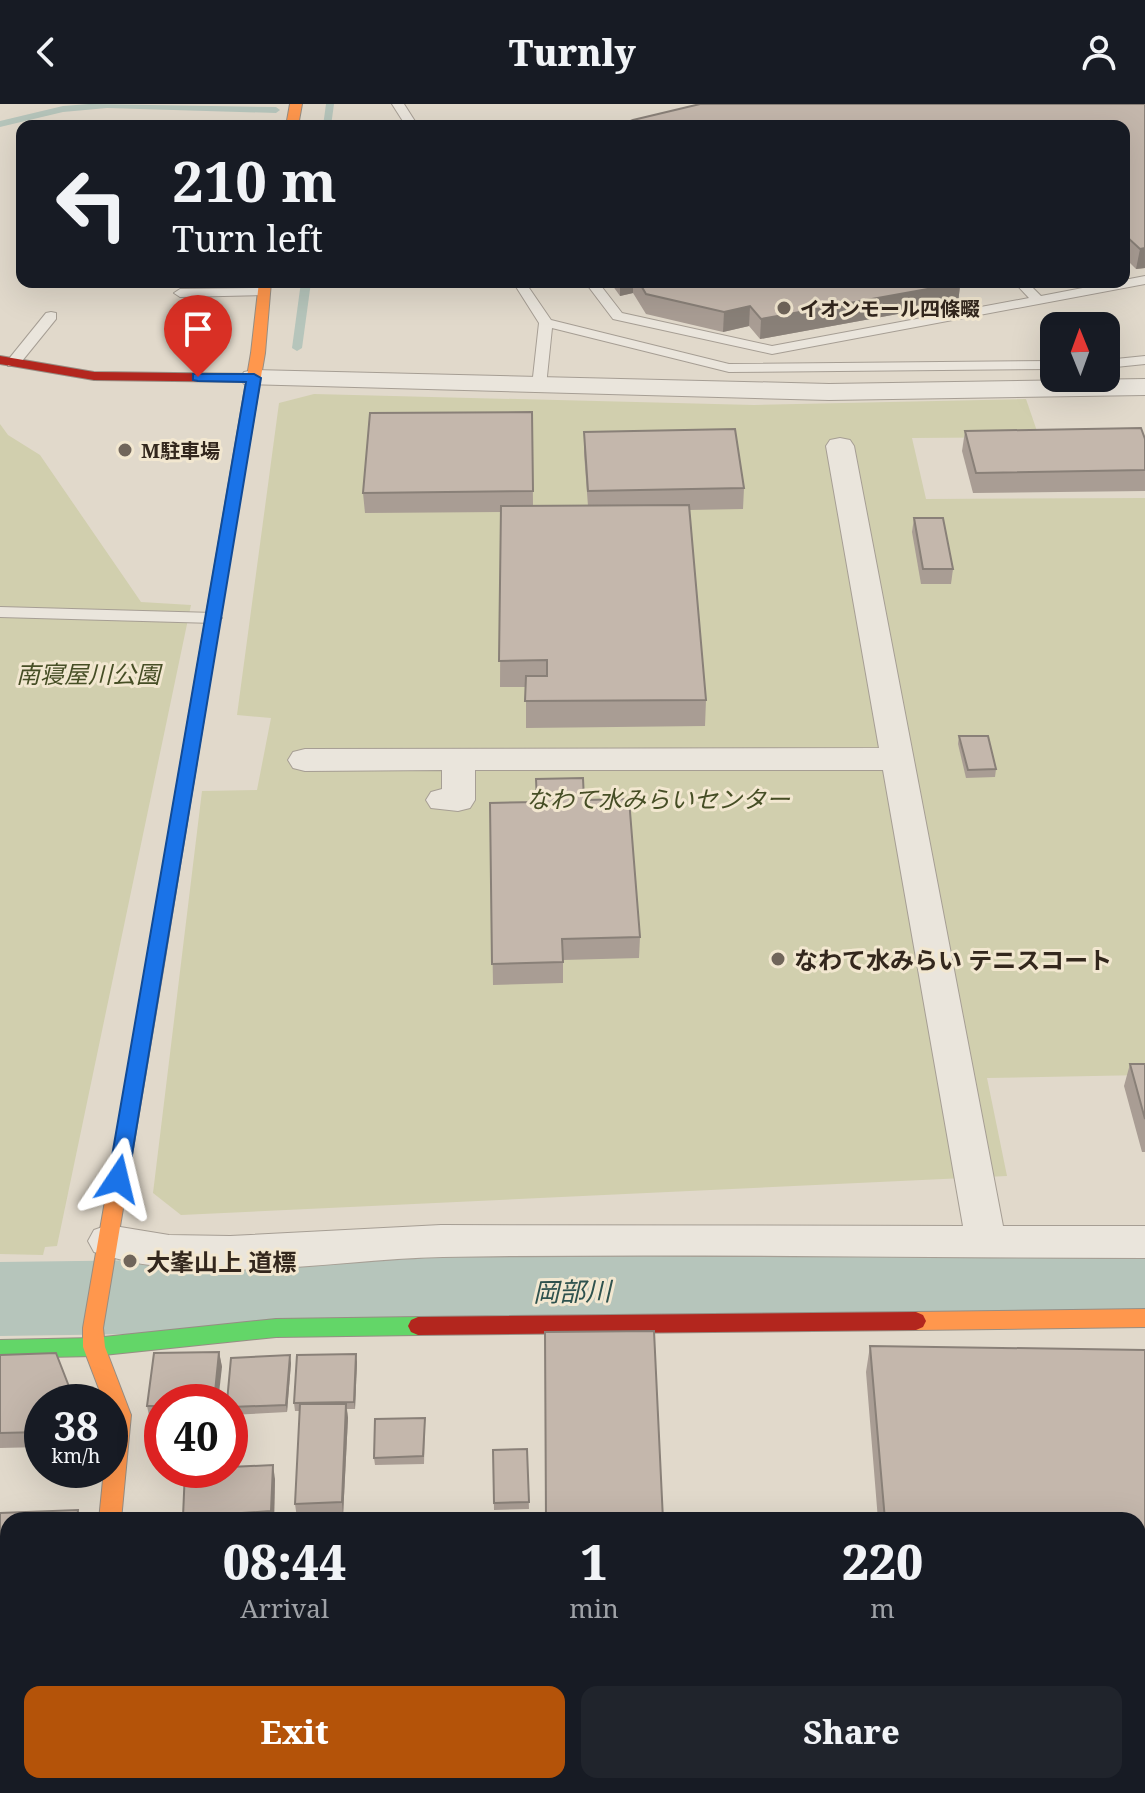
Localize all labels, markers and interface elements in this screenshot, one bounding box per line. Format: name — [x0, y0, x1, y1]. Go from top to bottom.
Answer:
text: Turnly — [509, 28, 636, 77]
icon: back — [24, 30, 68, 74]
icon: person — [1077, 30, 1121, 74]
text: 210 m — [172, 142, 337, 218]
icon: left — [40, 152, 144, 256]
text: Turn left — [172, 214, 323, 263]
pin — [164, 295, 232, 377]
place label: イオンモール四條畷 — [800, 295, 980, 322]
marker: イオンモール四條畷 — [775, 299, 793, 317]
icon: arrive — [176, 307, 220, 351]
north arrow — [1040, 312, 1120, 392]
map controls — [1040, 312, 1120, 392]
place label: M駐車場 — [141, 437, 220, 464]
marker: M駐車場 — [116, 441, 134, 459]
park label: 南寝屋川公園 — [16, 657, 163, 690]
park label: なわて水みらいセンター — [526, 782, 791, 815]
place label: なわて水みらい テニスコート — [794, 943, 1112, 976]
marker: なわて水みらい テニスコート — [769, 950, 787, 968]
position arrow — [76, 1137, 160, 1221]
place label: 大峯山上 道標 — [146, 1245, 296, 1278]
marker: 大峯山上 道標 — [121, 1252, 139, 1270]
water label: 岡部川 — [533, 1272, 614, 1310]
speed limit sign: 40 — [144, 1384, 248, 1488]
text: 38 — [53, 1398, 99, 1453]
text: km/h — [51, 1442, 101, 1469]
text: 08:44 — [223, 1529, 347, 1594]
text: 1 — [580, 1529, 608, 1594]
text: 220 — [842, 1529, 923, 1594]
text: Arrival — [240, 1590, 329, 1626]
text: min — [569, 1590, 619, 1626]
text: m — [870, 1590, 895, 1626]
button: Exit — [24, 1686, 565, 1778]
button: Share — [581, 1686, 1122, 1778]

